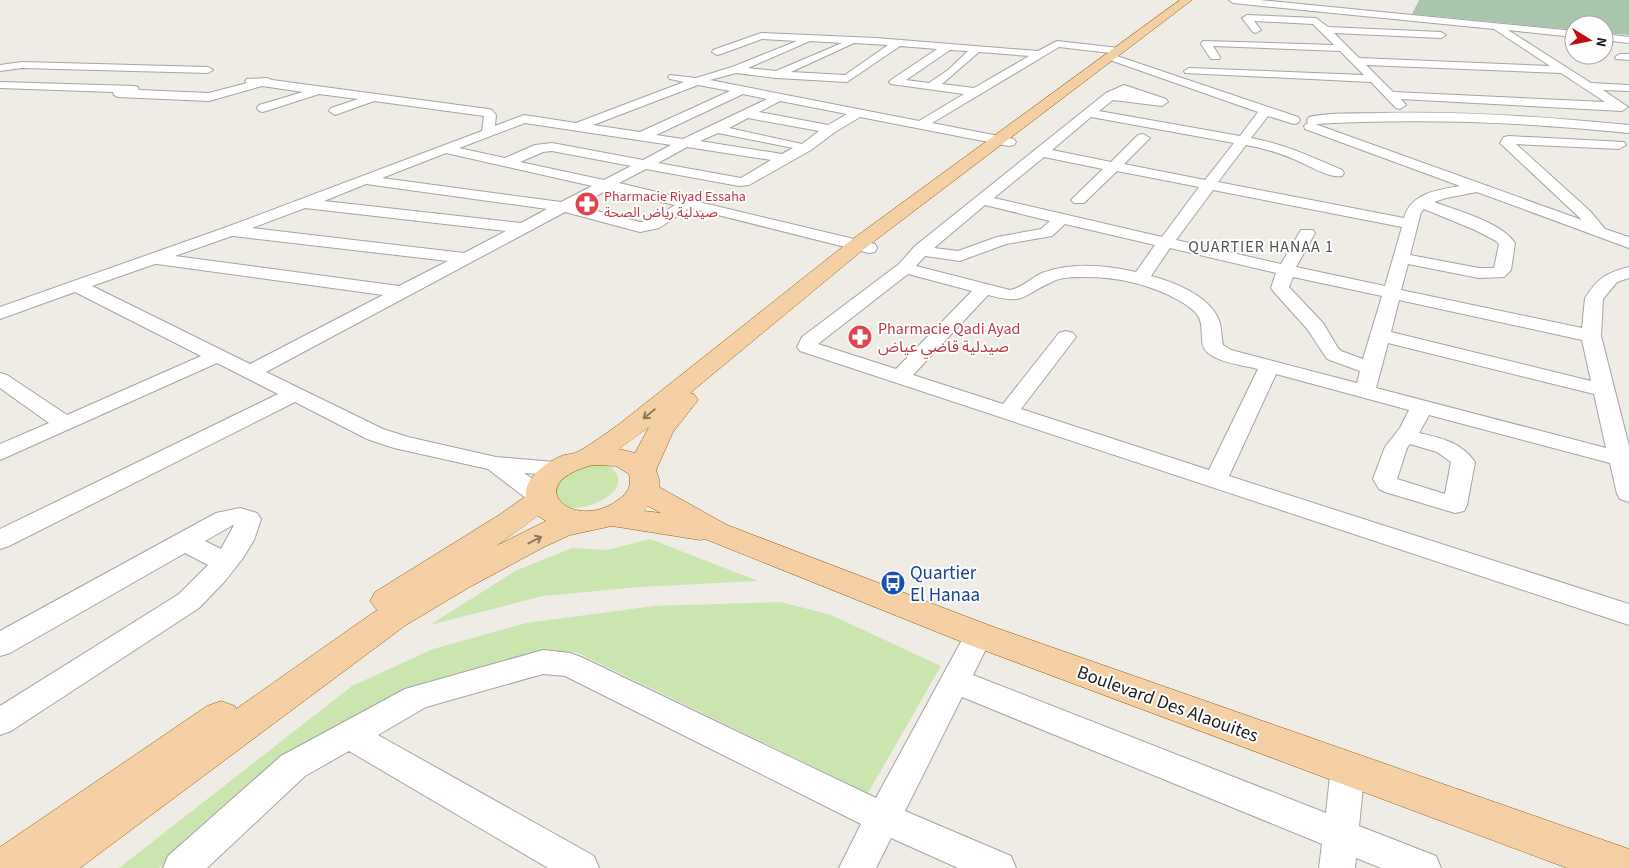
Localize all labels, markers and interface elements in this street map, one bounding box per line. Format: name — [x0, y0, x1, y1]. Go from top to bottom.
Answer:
north arrow — [1564, 15, 1614, 65]
text: N — [1590, 36, 1611, 48]
place label: Pharmacie Riyad Essaha صيدلية رياض الصحة — [604, 187, 746, 223]
pharmacy icon: Pharmacie Riyad Essaha صيدلية رياض الصحة — [574, 191, 600, 217]
district label: QUARTIER HANAA 1 — [1188, 236, 1334, 258]
place label: Pharmacie Qadi Ayad صيدلية قاضي عياض — [878, 318, 1020, 359]
pharmacy icon: Pharmacie Qadi Ayad صيدلية قاضي عياض — [847, 324, 873, 350]
one-way arrow — [642, 408, 655, 419]
one-way arrow — [527, 535, 542, 544]
place label: Quartier El Hanaa — [910, 560, 980, 609]
bus stop icon: Quartier El Hanaa — [880, 570, 906, 596]
street label: Boulevard Des Alaouites — [1073, 659, 1262, 750]

